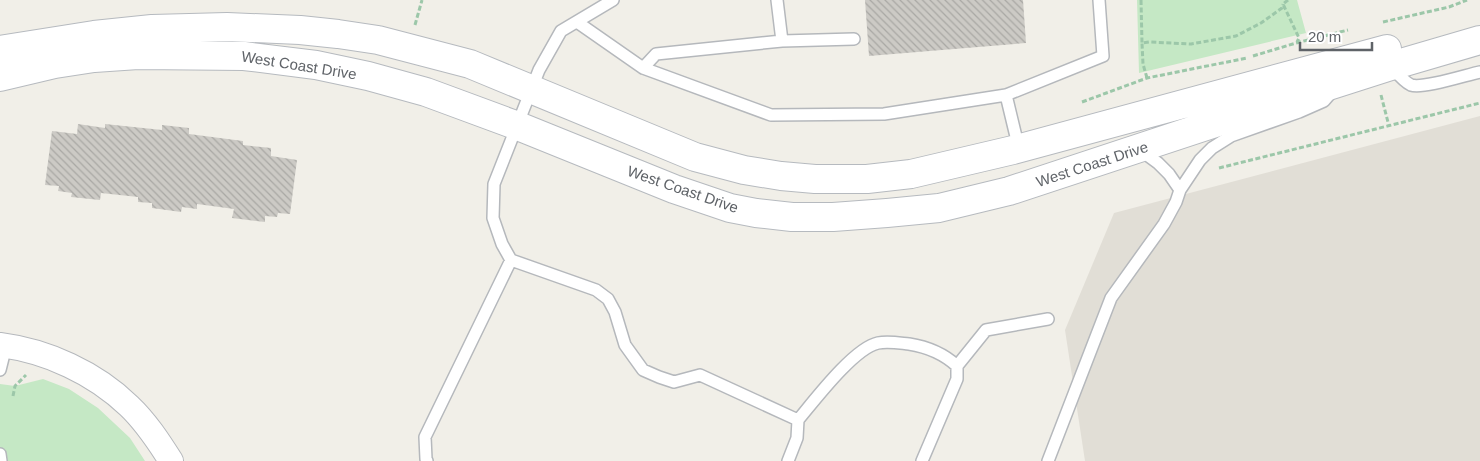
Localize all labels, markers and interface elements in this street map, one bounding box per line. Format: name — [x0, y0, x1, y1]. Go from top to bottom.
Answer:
scale bar — [1300, 20, 1372, 52]
text: 20 m — [1308, 28, 1341, 45]
street label: West Coast Drive — [240, 47, 358, 83]
street label: West Coast Drive — [1034, 138, 1150, 190]
street label: West Coast Drive — [625, 162, 741, 216]

